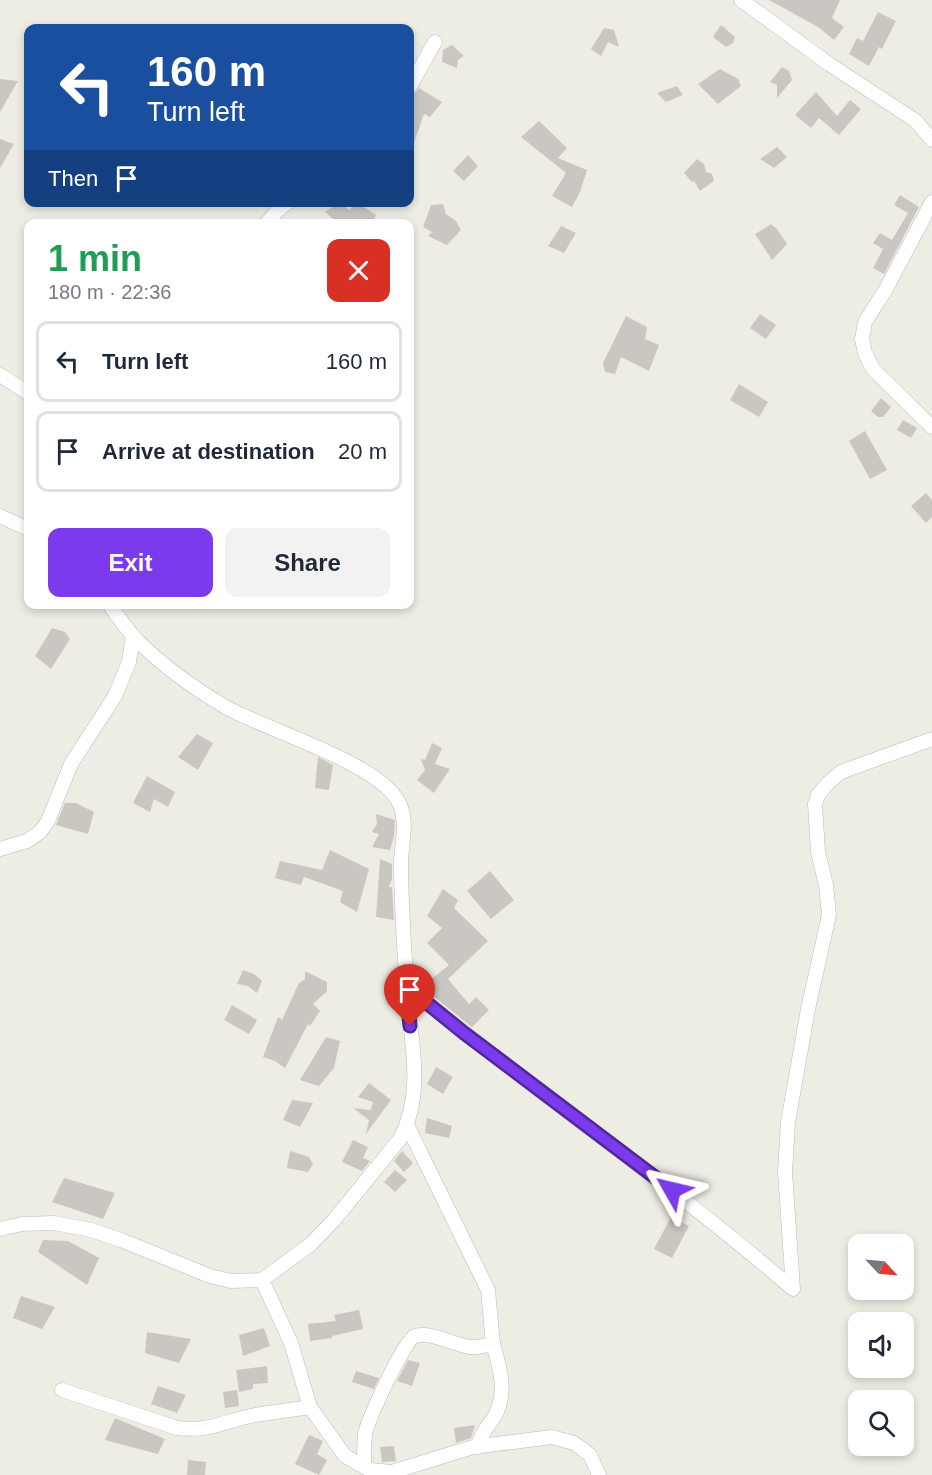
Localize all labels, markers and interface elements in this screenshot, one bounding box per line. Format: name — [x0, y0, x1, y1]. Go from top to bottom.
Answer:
icon: left — [48, 48, 126, 126]
text: 160 m — [147, 48, 266, 95]
text: Turn left — [147, 97, 245, 127]
icon: arrive — [110, 162, 143, 195]
text: Then — [48, 166, 98, 191]
text: 1 min — [48, 238, 142, 279]
button: close — [327, 239, 390, 302]
text: 180 m · 22:36 — [48, 281, 171, 303]
icon: left — [51, 345, 84, 378]
text: Turn left — [102, 349, 188, 374]
text: 160 m — [326, 349, 387, 374]
icon: arrive — [51, 435, 84, 468]
text: Arrive at destination — [102, 439, 315, 464]
text: 20 m — [338, 439, 387, 464]
button: Exit — [48, 528, 213, 597]
button: Share — [225, 528, 390, 597]
pin — [384, 964, 435, 1026]
icon: arrive — [393, 973, 426, 1006]
position arrow — [640, 1158, 704, 1222]
north arrow — [848, 1234, 914, 1300]
map controls — [848, 1234, 914, 1456]
button: sound — [848, 1312, 914, 1378]
button: search — [848, 1390, 914, 1456]

